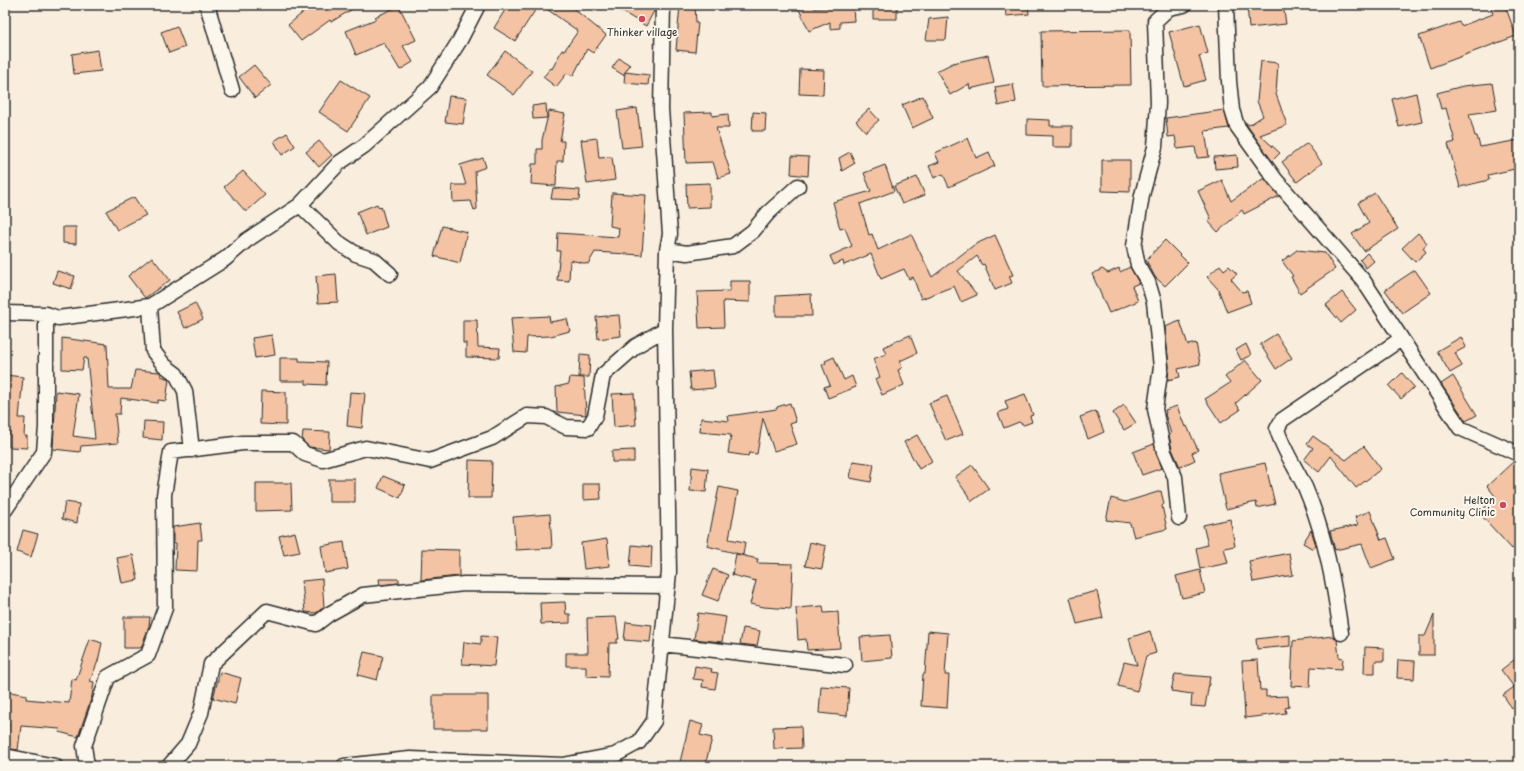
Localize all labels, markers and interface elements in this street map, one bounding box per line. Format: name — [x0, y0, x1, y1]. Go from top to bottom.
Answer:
marker: Thinker village — [637, 14, 647, 24]
place label: Thinker village — [607, 24, 677, 39]
place label: Helton Community Clinic — [1410, 492, 1495, 520]
marker: Helton Community Clinic — [1498, 500, 1508, 510]

